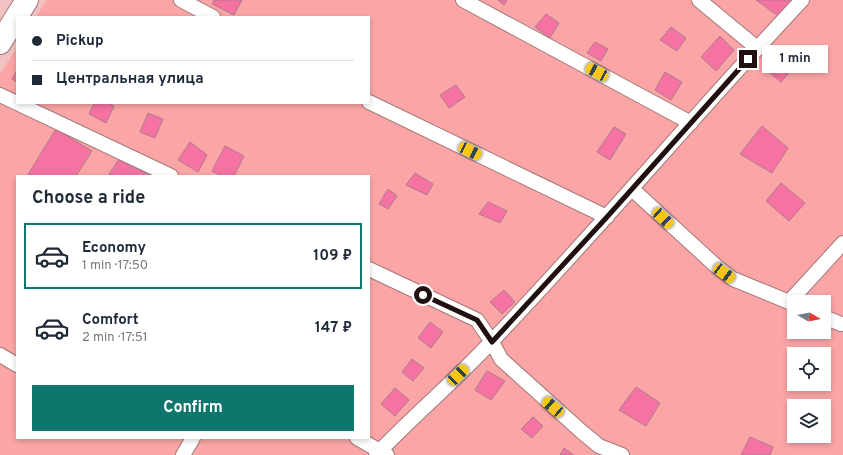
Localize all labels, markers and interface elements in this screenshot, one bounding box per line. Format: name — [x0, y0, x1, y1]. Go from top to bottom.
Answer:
text: Pickup — [56, 32, 104, 51]
callout: 1 min — [762, 45, 828, 73]
route end — [739, 50, 757, 68]
text: 1 min — [779, 51, 811, 67]
car — [584, 61, 610, 83]
text: Центральная улица — [56, 70, 204, 89]
car — [457, 140, 483, 162]
text: Choose a ride — [32, 187, 145, 210]
car — [650, 205, 676, 231]
icon: car — [34, 238, 70, 274]
text: Economy — [82, 239, 146, 258]
text: 109 ₽ — [313, 247, 352, 266]
text: 1 min · 17:50 — [82, 258, 148, 274]
car — [711, 261, 737, 285]
route start — [414, 286, 432, 304]
north arrow — [787, 295, 831, 339]
map controls — [787, 295, 831, 443]
icon: car — [34, 310, 70, 346]
text: Comfort — [82, 311, 139, 330]
text: 147 ₽ — [315, 319, 352, 338]
text: 2 min · 17:51 — [82, 330, 148, 346]
button: locate — [787, 347, 831, 391]
car — [445, 362, 471, 388]
button: Confirm — [32, 385, 354, 431]
car — [540, 395, 566, 419]
button: layers — [787, 399, 831, 443]

